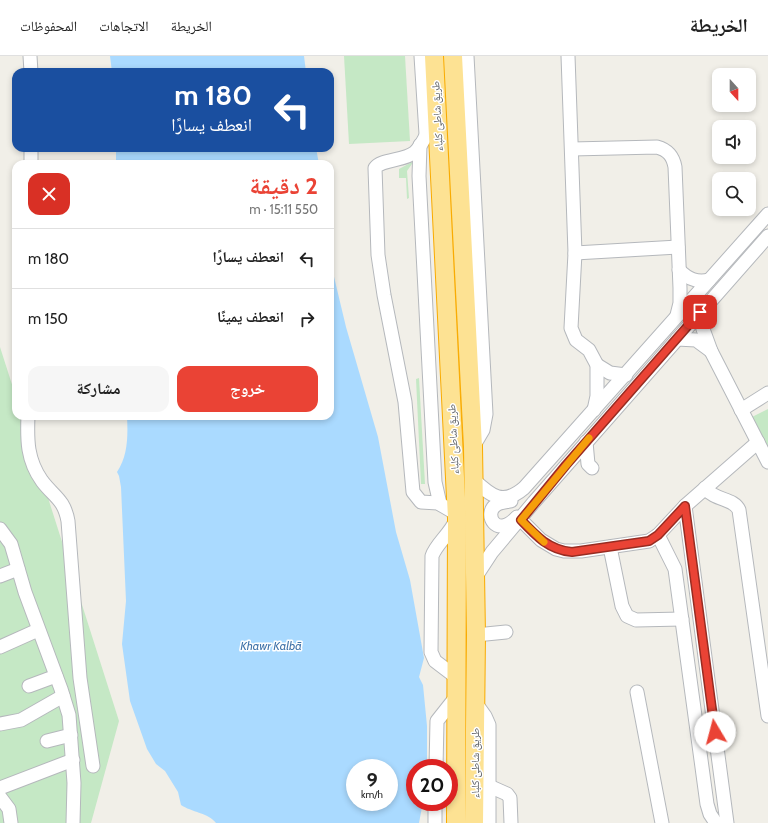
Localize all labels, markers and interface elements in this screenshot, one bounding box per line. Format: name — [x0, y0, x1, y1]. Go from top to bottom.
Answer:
text: الخريطة — [690, 14, 748, 37]
text: المحفوظات — [20, 17, 77, 35]
text: الاتجاهات — [99, 17, 149, 35]
text: الخريطة — [171, 17, 212, 35]
north arrow — [712, 68, 756, 112]
map controls — [712, 68, 756, 216]
text: 180 m — [174, 78, 252, 112]
street label: طريق شاطئ كلباء — [428, 80, 446, 152]
icon: left — [266, 84, 318, 136]
text: انعطف يسارًا — [171, 114, 252, 136]
button: sound — [712, 120, 756, 164]
text: 2 دقيقة — [249, 171, 318, 200]
button: search — [712, 172, 756, 216]
button: close — [28, 173, 70, 215]
text: 550 m · 15:11 — [249, 201, 318, 217]
text: انعطف يسارًا — [213, 248, 284, 266]
icon: left — [296, 248, 318, 270]
text: 180 m — [28, 250, 69, 268]
pin — [683, 295, 717, 329]
icon: arrive — [689, 301, 711, 323]
text: انعطف يمينًا — [217, 308, 284, 326]
icon: right — [296, 308, 318, 330]
text: 150 m — [28, 310, 68, 328]
button: مشاركة — [28, 366, 169, 412]
button: خروج — [177, 366, 318, 412]
street label: طريق شاطئ كلباء — [444, 403, 462, 475]
water label: Khawr Kalbā — [240, 638, 302, 653]
position arrow — [694, 711, 736, 753]
street label: طريق شاطئ كلباء — [468, 728, 482, 798]
speed limit sign: 20 — [406, 759, 458, 811]
text: 9 — [366, 768, 378, 792]
text: km/h — [361, 788, 383, 801]

